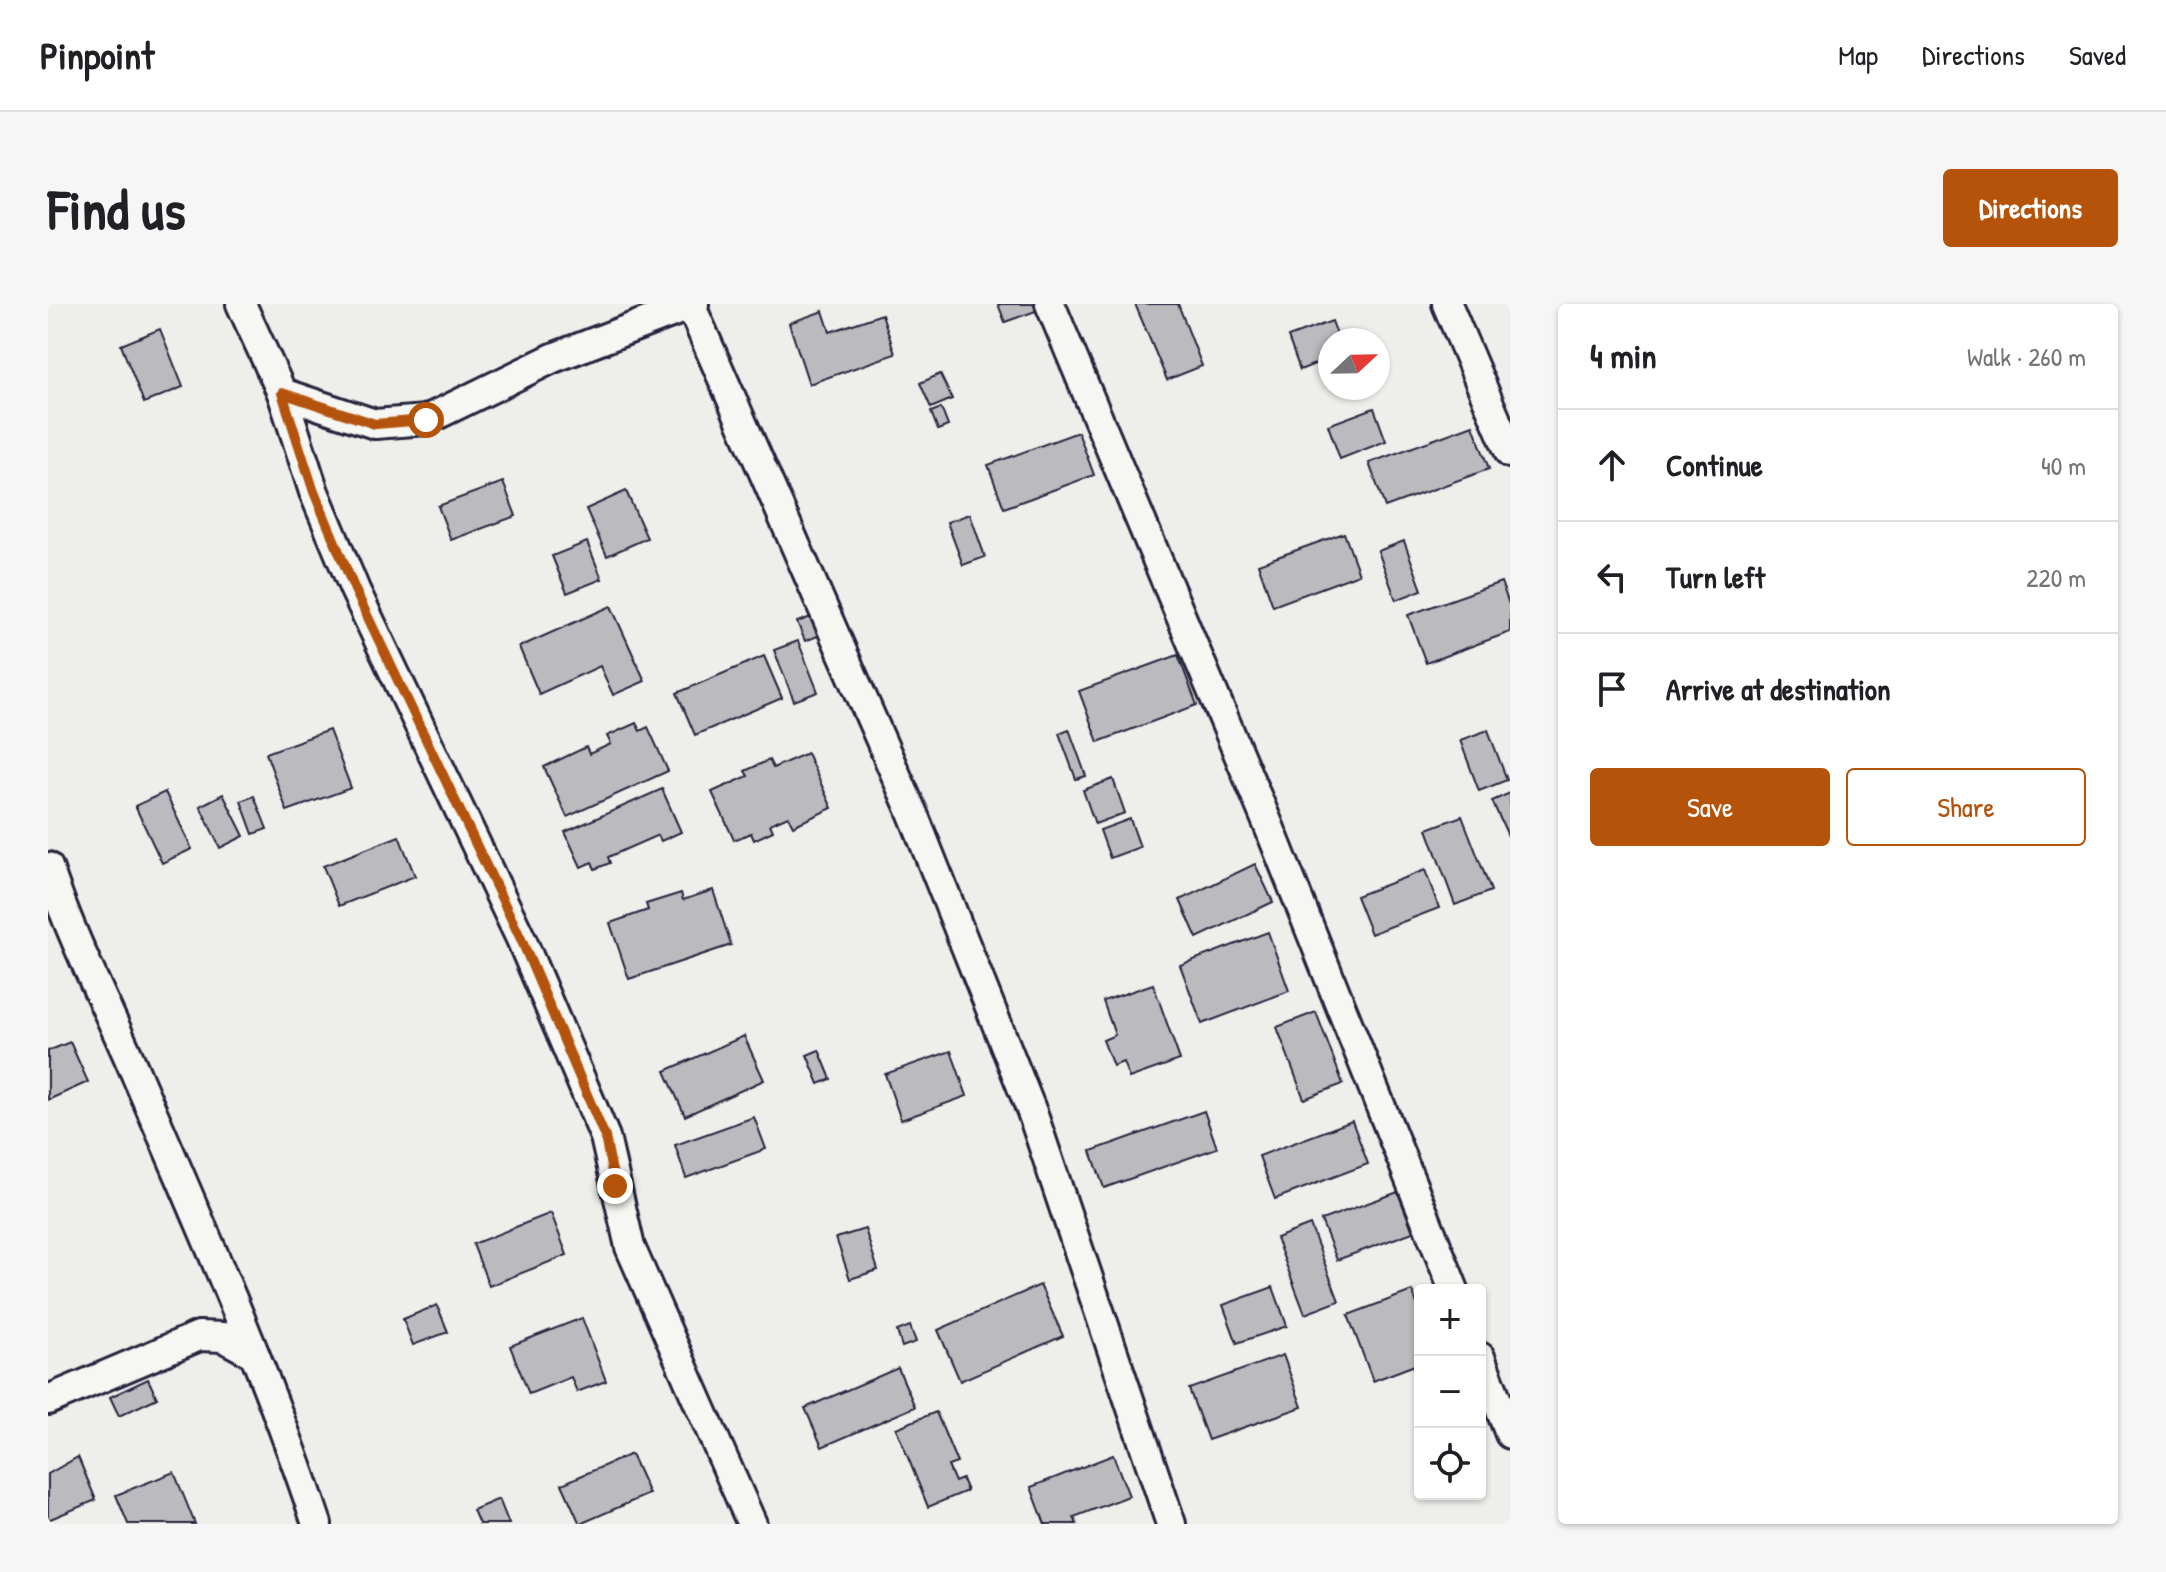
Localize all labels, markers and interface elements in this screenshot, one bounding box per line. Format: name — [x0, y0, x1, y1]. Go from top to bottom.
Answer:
text: Pinpoint — [40, 29, 154, 81]
text: Map — [1838, 36, 1878, 74]
text: Directions — [1922, 36, 2025, 74]
text: Saved — [2069, 36, 2126, 74]
button: Directions — [1943, 169, 2118, 247]
text: Find us — [48, 171, 186, 246]
north arrow — [1318, 328, 1390, 400]
text: 4 min — [1590, 333, 1657, 379]
text: Walk · 260 m — [1967, 339, 2086, 374]
route start — [408, 402, 444, 438]
icon: ahead — [1590, 443, 1634, 487]
text: Continue — [1666, 445, 1763, 485]
text: 40 m — [2041, 448, 2086, 483]
icon: left — [1590, 555, 1634, 599]
text: Turn left — [1666, 557, 1765, 597]
text: 220 m — [2026, 560, 2086, 595]
icon: arrive — [1590, 667, 1634, 711]
text: Arrive at destination — [1666, 669, 1891, 709]
button: Save — [1590, 768, 1830, 846]
button: Share — [1846, 768, 2086, 846]
route end — [597, 1168, 633, 1204]
map controls — [1414, 1284, 1486, 1500]
button: + — [1414, 1284, 1486, 1356]
button: − — [1414, 1356, 1486, 1428]
button: locate — [1414, 1428, 1486, 1500]

